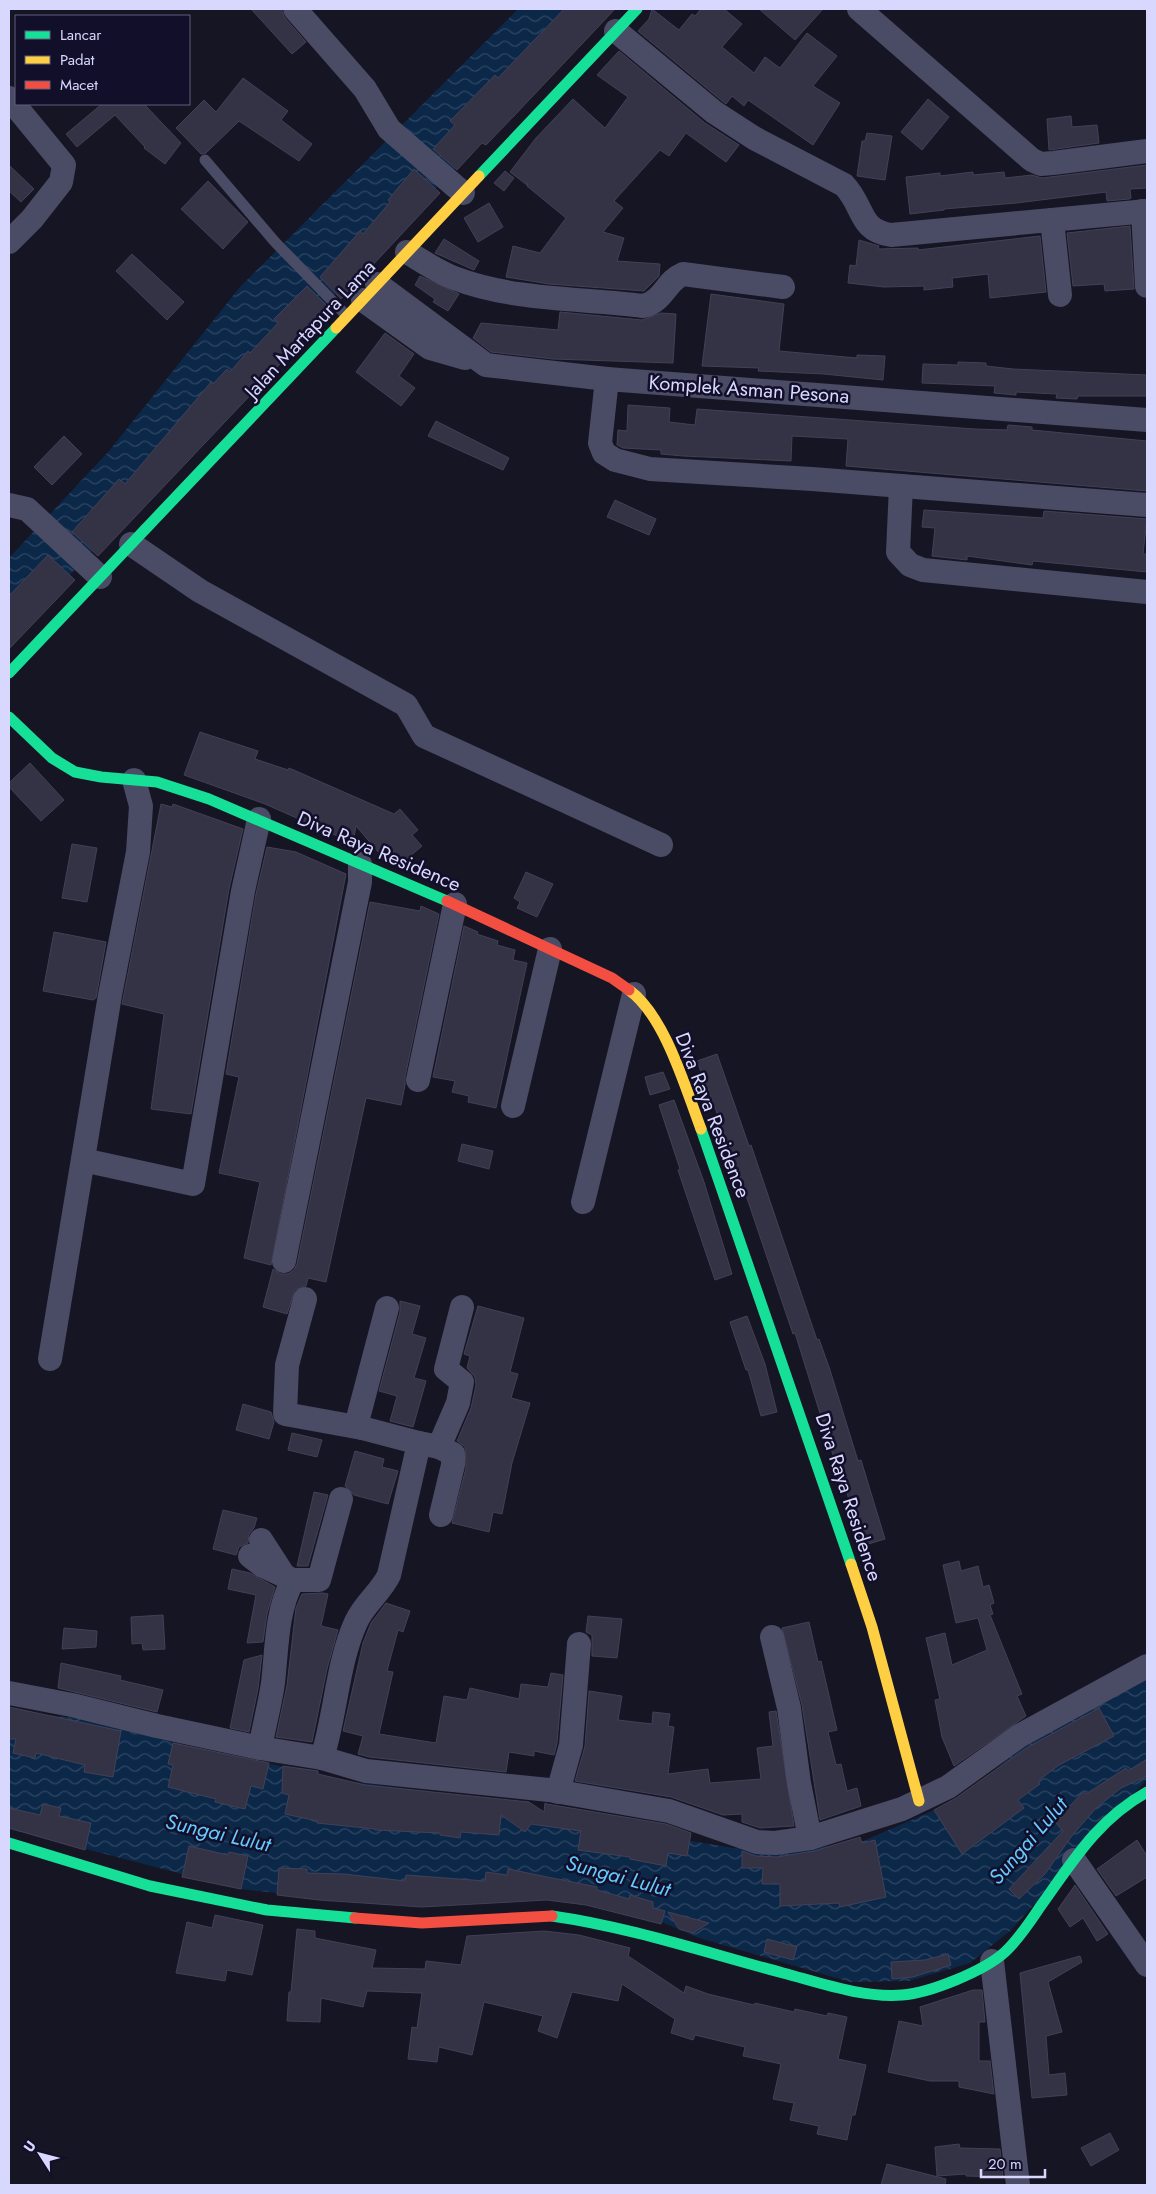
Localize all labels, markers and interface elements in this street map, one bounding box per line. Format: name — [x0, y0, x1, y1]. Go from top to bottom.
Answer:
legend — [15, 15, 190, 105]
text: Lancar — [60, 24, 102, 46]
text: Padat — [60, 49, 95, 71]
text: Macet — [60, 74, 98, 96]
street label: Jalan Martapura Lama — [236, 253, 383, 407]
street label: Komplek Asman Pesona — [648, 368, 850, 411]
street label: Diva Raya Residence — [293, 804, 465, 899]
street label: Diva Raya Residence — [668, 1028, 757, 1202]
street label: Diva Raya Residence — [808, 1409, 889, 1585]
water label: Sungai Lulut — [982, 1790, 1075, 1891]
water label: Sungai Lulut — [162, 1806, 275, 1860]
water label: Sungai Lulut — [562, 1848, 675, 1905]
north arrow — [15, 2129, 65, 2179]
text: U — [19, 2137, 40, 2156]
scale bar — [981, 2146, 1045, 2178]
text: 20 m — [988, 2153, 1022, 2175]

